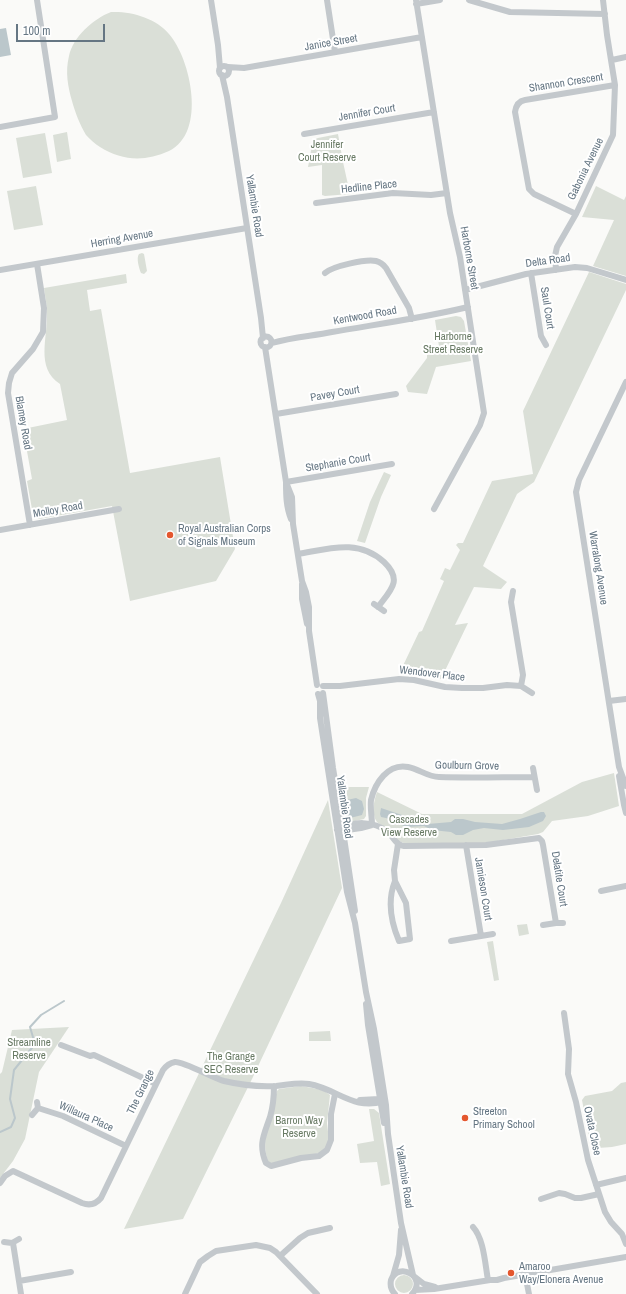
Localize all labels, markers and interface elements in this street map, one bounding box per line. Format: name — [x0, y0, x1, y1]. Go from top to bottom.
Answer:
scale bar — [18, 16, 107, 42]
text: 100 m — [23, 23, 50, 39]
street label: Janice Street — [304, 32, 358, 54]
street label: Shannon Crescent — [528, 71, 604, 95]
street label: Jennifer Court — [338, 102, 396, 124]
street label: Gabonia Avenue — [565, 136, 607, 202]
park label: Jennifer Court Reserve — [298, 138, 356, 164]
street label: Yallambie Road — [243, 174, 265, 238]
street label: Hedline Place — [340, 178, 398, 196]
street label: Harborne Street — [457, 225, 481, 291]
street label: Herring Avenue — [90, 227, 154, 251]
street label: Delta Road — [525, 251, 571, 271]
street label: Saul Court — [537, 286, 557, 330]
street label: Kentwood Road — [332, 304, 398, 328]
park label: Harborne Street Reserve — [423, 330, 483, 356]
street label: Pavey Court — [309, 383, 361, 405]
street label: Blamey Road — [12, 395, 34, 451]
street label: Stephanie Court — [305, 451, 371, 475]
street label: Molloy Road — [32, 499, 84, 521]
place label: Royal Australian Corps of Signals Museum — [178, 522, 271, 548]
marker: Royal Australian Corps of Signals Museum — [165, 530, 175, 540]
street label: Warralong Avenue — [586, 530, 610, 606]
street label: Wendover Place — [398, 663, 466, 685]
street label: Goulburn Grove — [435, 759, 499, 773]
street label: Yallambie Road — [333, 775, 355, 839]
park label: Cascades View Reserve — [381, 813, 437, 839]
street label: Delatite Court — [548, 850, 570, 908]
street label: Jamieson Court — [472, 857, 494, 921]
park label: Streamline Reserve — [7, 1036, 51, 1062]
park label: The Grange SEC Reserve — [204, 1050, 258, 1076]
street label: The Grange — [125, 1067, 157, 1117]
street label: Willaura Place — [57, 1099, 115, 1135]
place label: Streeton Primary School — [473, 1105, 535, 1131]
street label: Ovata Close — [580, 1105, 604, 1157]
marker: Streeton Primary School — [460, 1113, 470, 1123]
park label: Barron Way Reserve — [275, 1114, 323, 1140]
street label: Yallambie Road — [393, 1145, 415, 1209]
place label: Amaroo Way/Elonera Avenue — [519, 1260, 603, 1286]
marker: Amaroo Way/Elonera Avenue — [506, 1268, 516, 1278]

